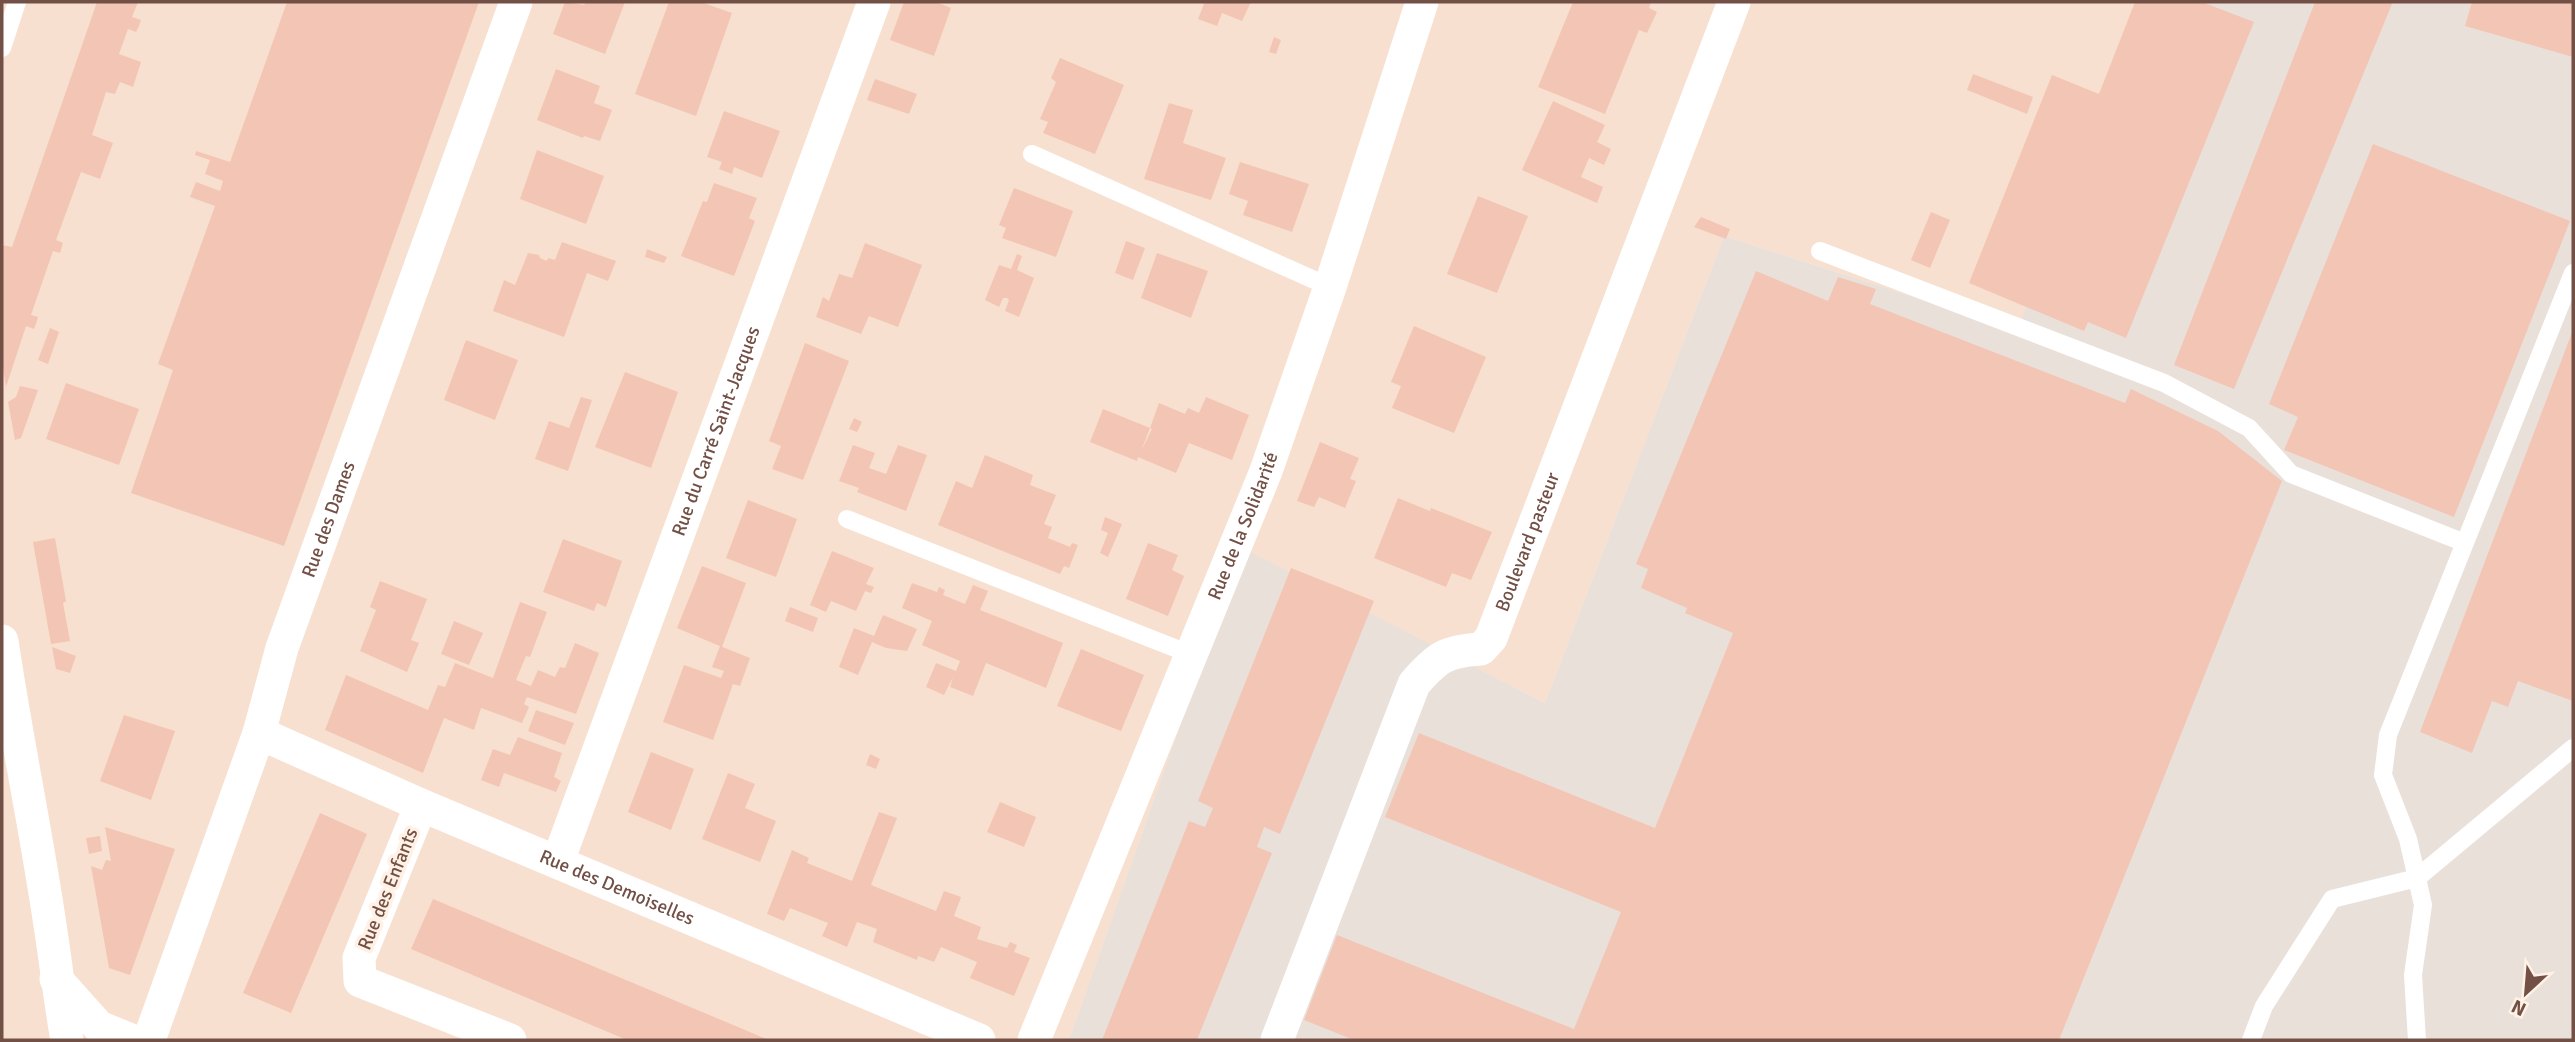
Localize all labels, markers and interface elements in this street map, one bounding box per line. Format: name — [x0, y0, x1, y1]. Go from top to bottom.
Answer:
street label: Rue du Carré Saint-Jacques — [667, 323, 766, 539]
street label: Rue de la Solidarité — [1203, 449, 1284, 604]
street label: Rue des Dames — [297, 458, 361, 581]
street label: Boulevard pasteur — [1490, 469, 1565, 615]
street label: Rue des Enfants — [353, 824, 423, 954]
street label: Rue des Demoiselles — [536, 844, 698, 931]
north arrow — [2491, 958, 2561, 1028]
text: N — [2508, 994, 2530, 1021]

